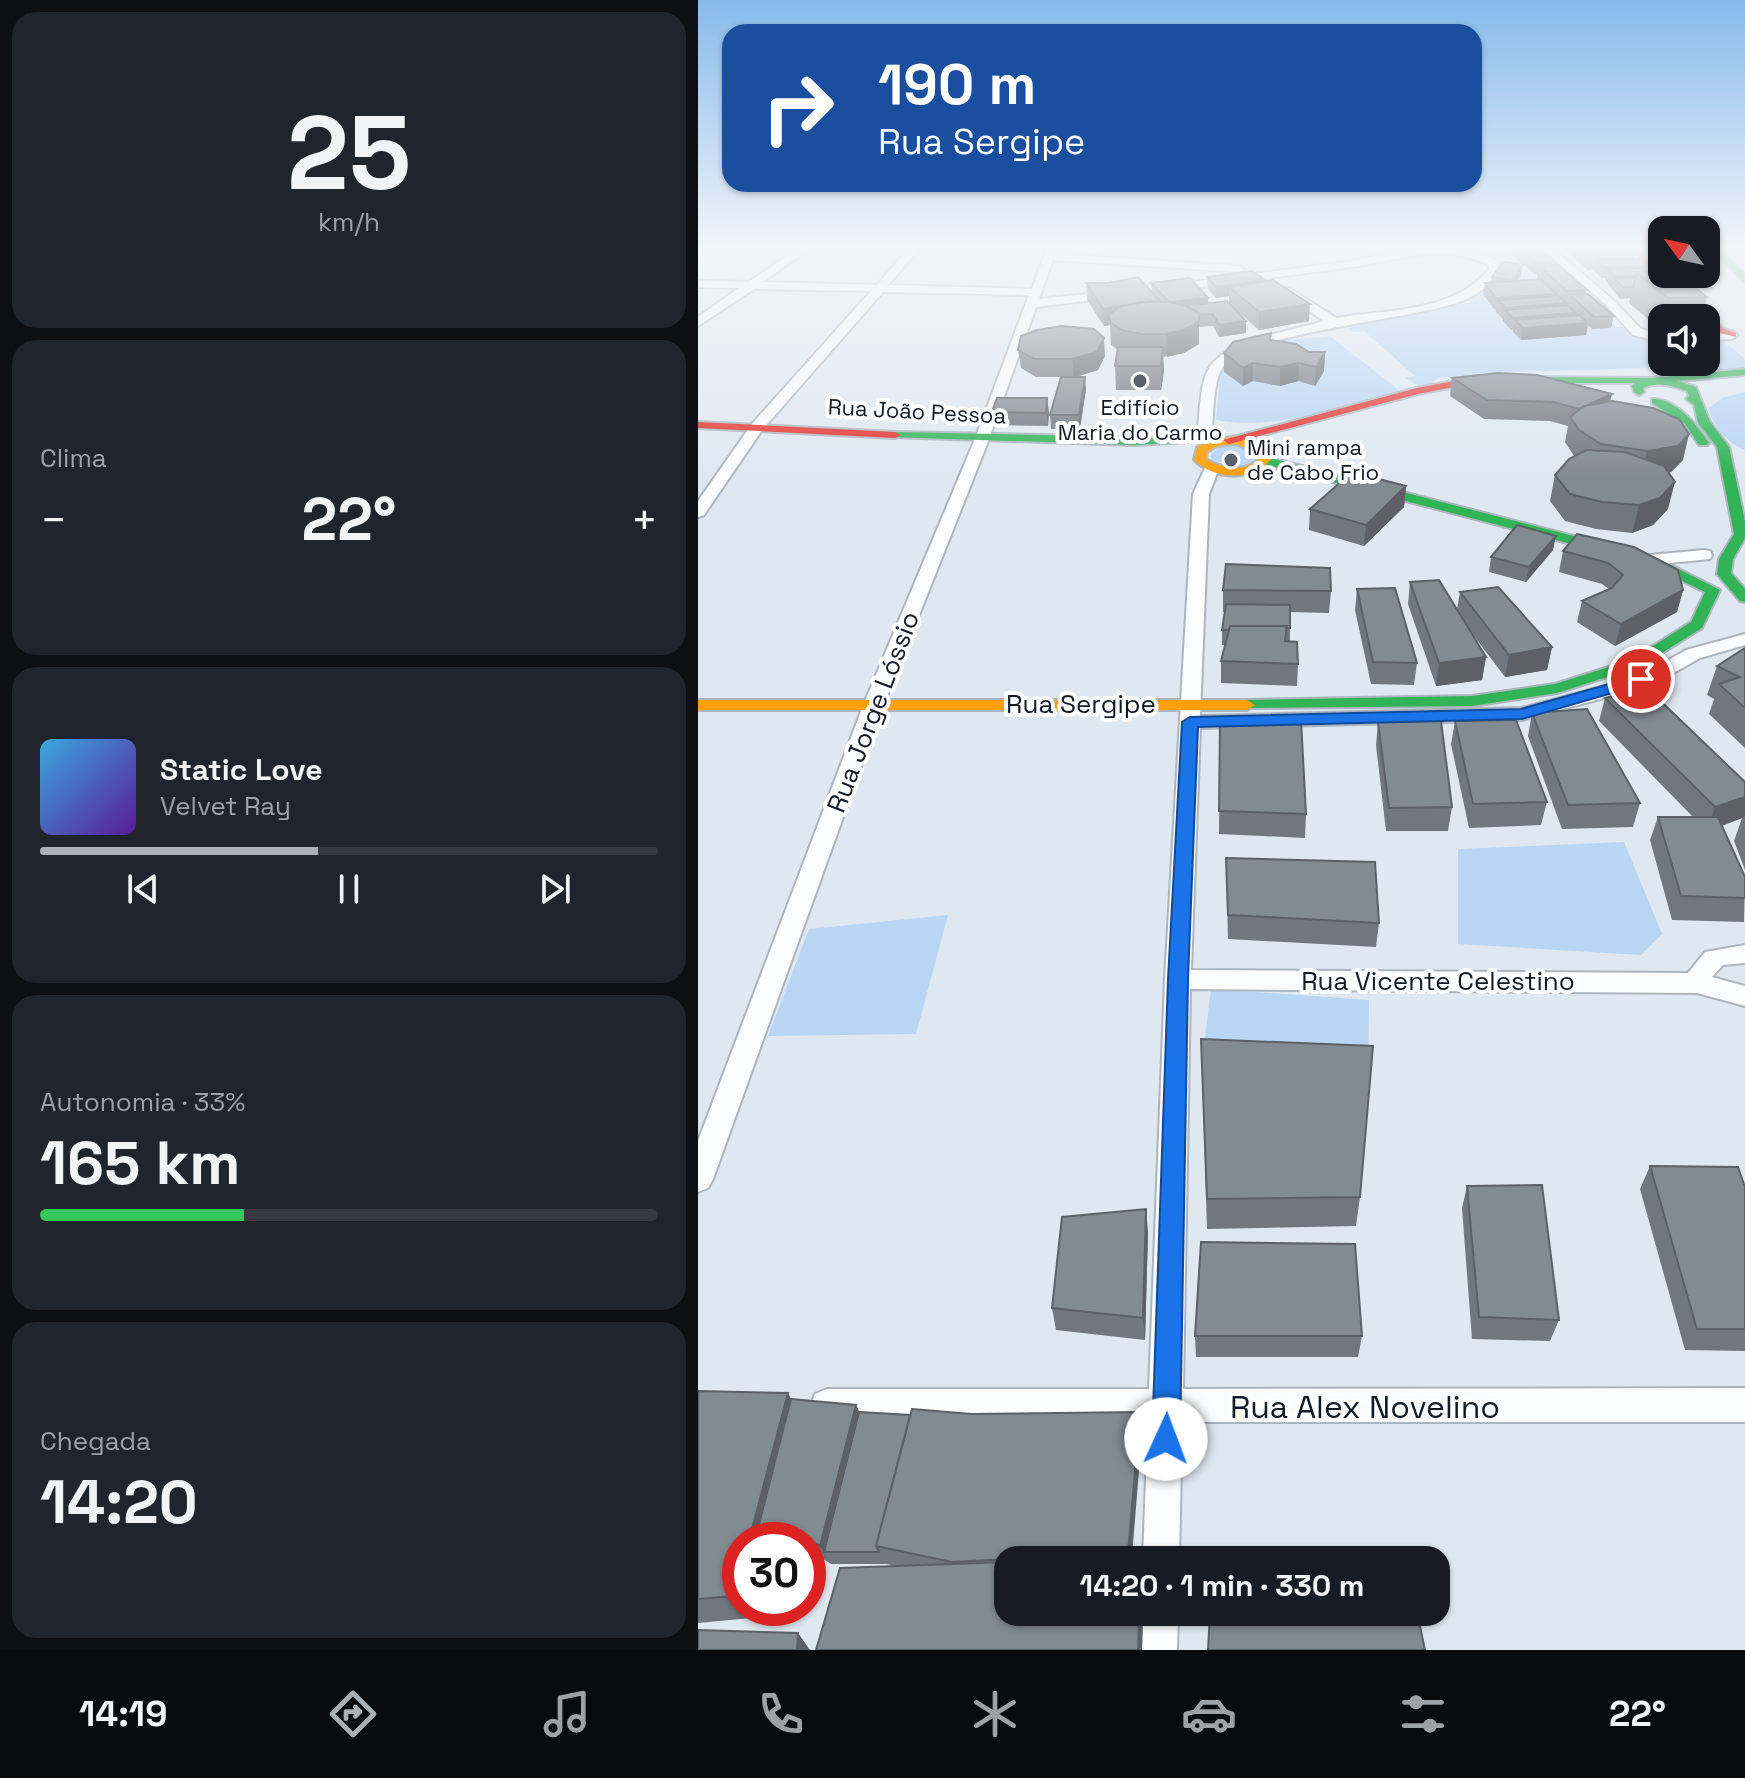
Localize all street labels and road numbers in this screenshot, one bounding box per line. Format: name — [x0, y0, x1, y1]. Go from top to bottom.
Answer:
street label: Rua João Pessoa — [827, 392, 1007, 430]
street label: Rua Jorge Lóssio — [819, 607, 927, 817]
street label: Rua Sergipe — [1006, 687, 1156, 721]
street label: Rua Vicente Celestino — [1301, 964, 1575, 998]
street label: Rua Alex Novelino — [1230, 1387, 1500, 1427]

